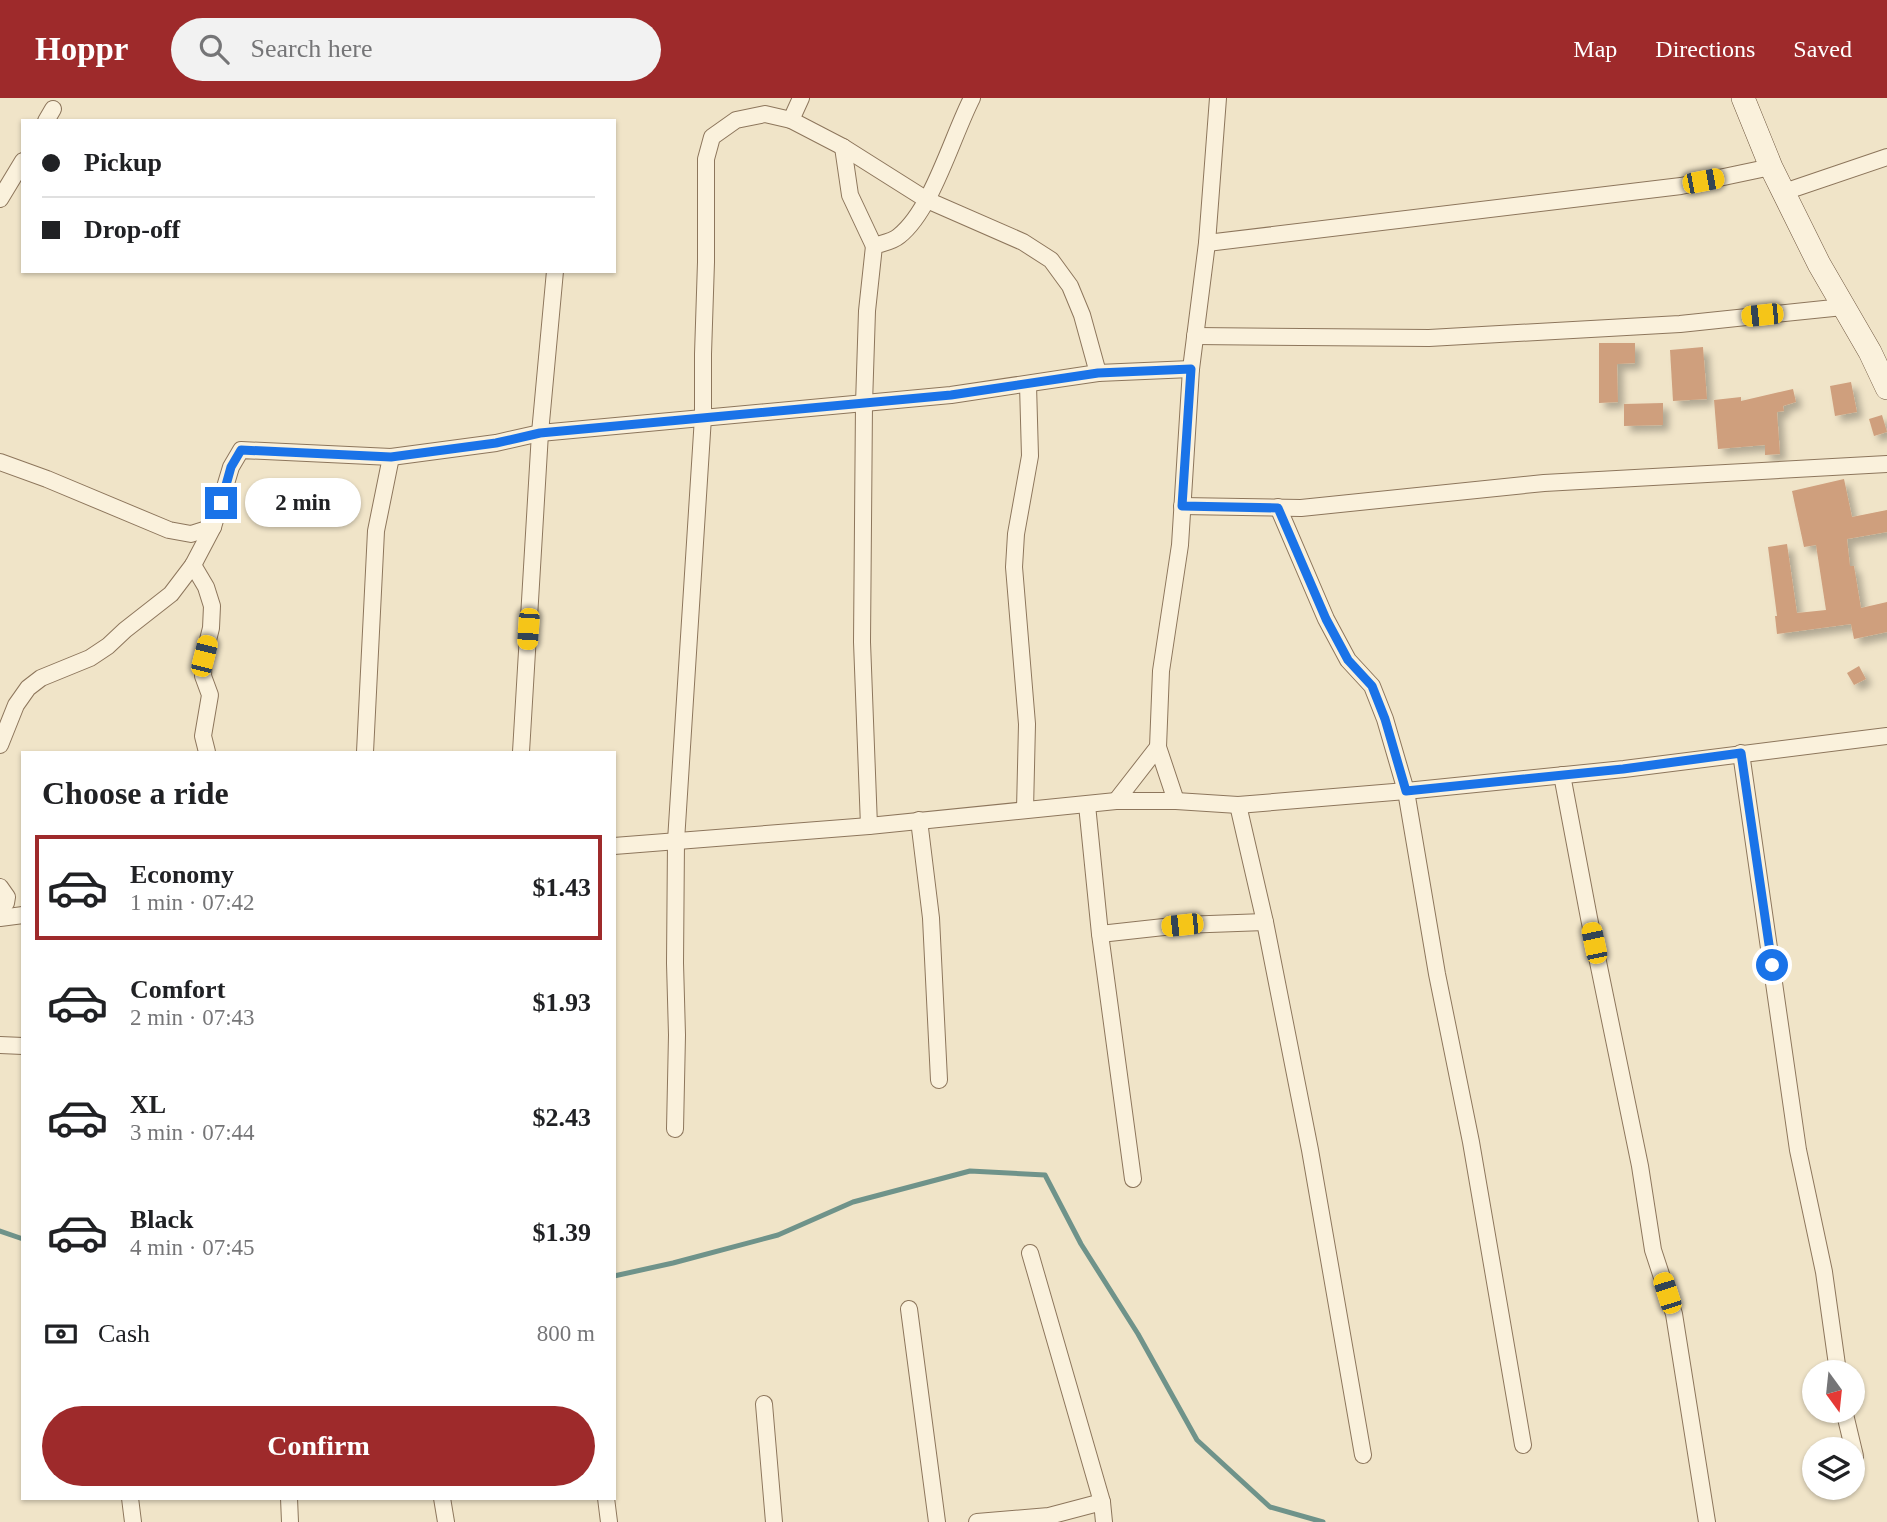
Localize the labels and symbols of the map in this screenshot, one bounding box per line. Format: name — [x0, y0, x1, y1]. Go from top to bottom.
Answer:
car — [1681, 167, 1726, 195]
car — [1741, 302, 1784, 328]
callout: 2 min — [246, 478, 361, 528]
route end — [205, 487, 237, 519]
car — [517, 607, 540, 651]
car — [189, 633, 220, 679]
car — [1161, 912, 1204, 938]
car — [1580, 920, 1609, 966]
route start — [1756, 949, 1788, 981]
car — [1651, 1270, 1684, 1316]
north arrow — [1802, 1360, 1866, 1423]

